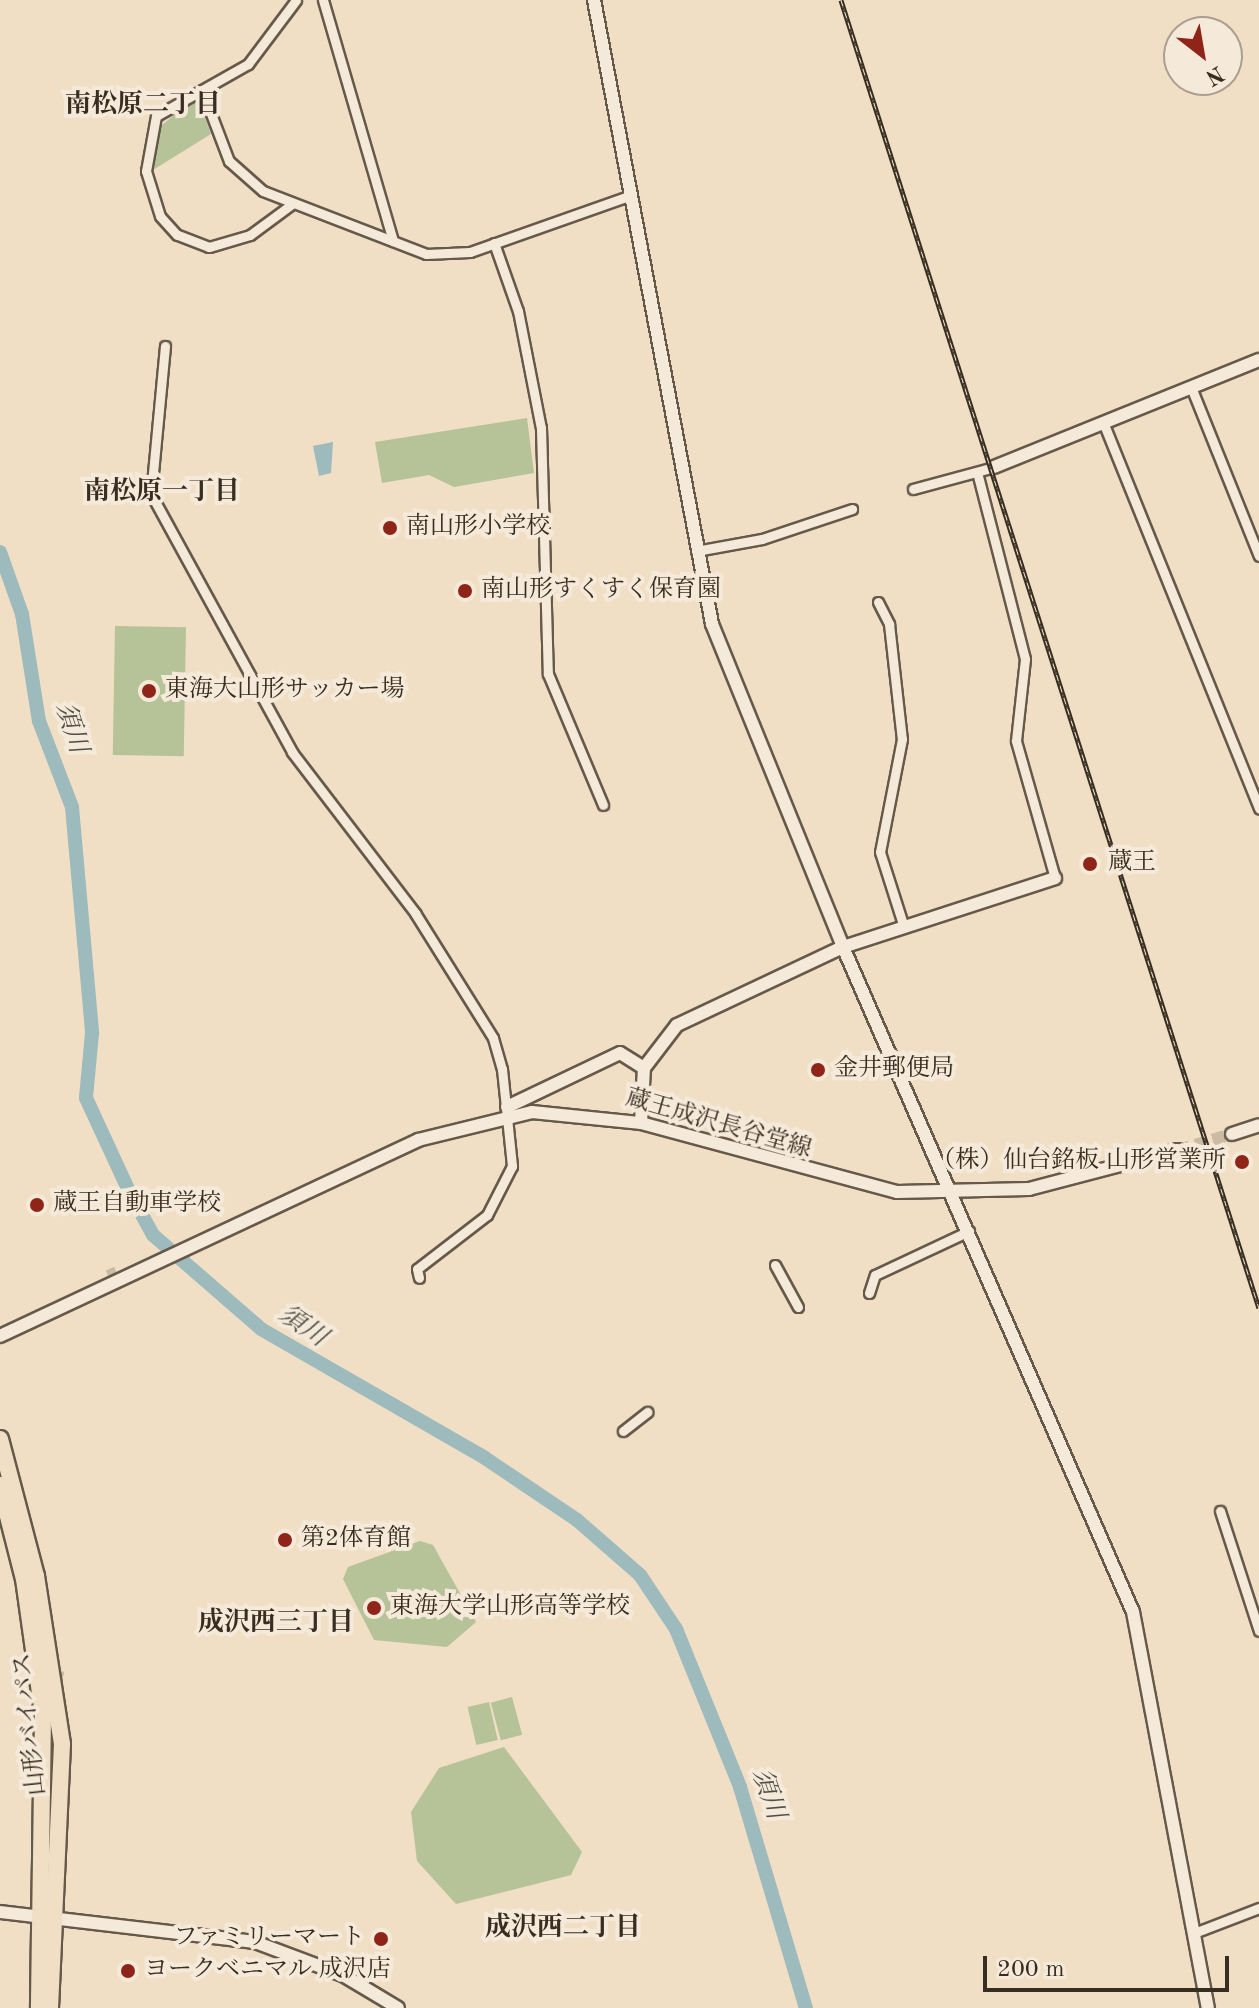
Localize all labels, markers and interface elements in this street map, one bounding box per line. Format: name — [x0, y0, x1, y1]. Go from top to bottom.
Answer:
north arrow — [1163, 16, 1243, 96]
text: N — [1201, 61, 1227, 89]
district label: 南松原二丁目 — [65, 90, 221, 122]
district label: 南松原一丁目 — [84, 477, 240, 509]
place label: 南山形小学校 — [406, 514, 550, 542]
marker: 南山形小学校 — [381, 519, 399, 537]
place label: 南山形すくすく保育園 — [481, 577, 721, 605]
marker: 南山形すくすく保育園 — [456, 582, 474, 600]
place label: 東海大山形サッカー場 — [165, 677, 405, 705]
marker: 東海大山形サッカー場 — [140, 682, 158, 700]
water label: 須川 — [47, 698, 93, 758]
place label: 蔵王 — [1108, 850, 1156, 878]
marker: 蔵王 — [1079, 853, 1101, 875]
place label: 金井郵便局 — [834, 1056, 954, 1084]
marker: 金井郵便局 — [809, 1061, 827, 1079]
street label: 蔵王成沢長谷堂線 — [622, 1085, 814, 1165]
place label: （株）仙台銘板 山形営業所 — [931, 1148, 1226, 1176]
marker: （株）仙台銘板 山形営業所 — [1233, 1153, 1251, 1171]
place label: 蔵王自動車学校 — [53, 1191, 221, 1219]
marker: 蔵王自動車学校 — [28, 1196, 46, 1214]
water label: 須川 — [272, 1300, 332, 1354]
place label: 第2体育館 — [301, 1526, 411, 1554]
marker: 第2体育館 — [276, 1531, 294, 1549]
place label: 東海大学山形高等学校 — [390, 1594, 630, 1622]
marker: 東海大学山形高等学校 — [365, 1599, 383, 1617]
district label: 成沢西三丁目 — [198, 1608, 354, 1640]
street label: 山形バイパス — [9, 1651, 53, 1797]
water label: 須川 — [744, 1764, 790, 1824]
district label: 成沢西二丁目 — [485, 1913, 641, 1945]
place label: ファミリーマート — [173, 1925, 365, 1953]
marker: ファミリーマート — [372, 1930, 390, 1948]
scale bar — [987, 1940, 1233, 1990]
place label: ヨークベニマル 成沢店 — [144, 1957, 391, 1985]
text: 200 m — [997, 1958, 1065, 1982]
marker: ヨークベニマル 成沢店 — [119, 1962, 137, 1980]

